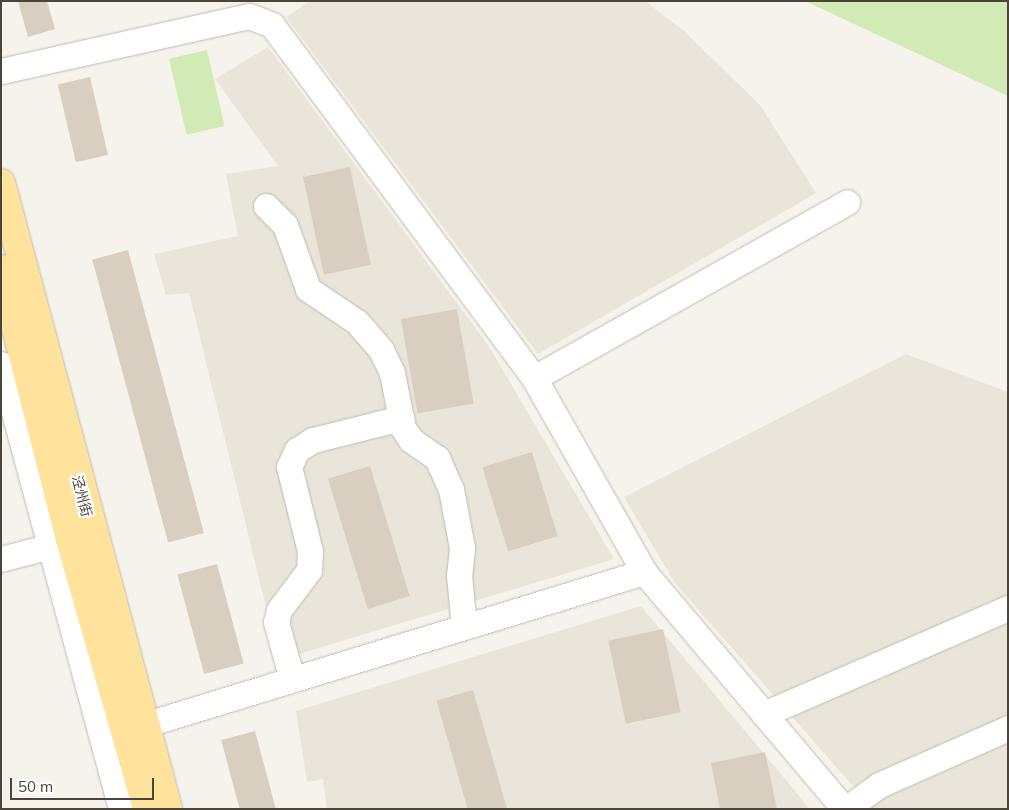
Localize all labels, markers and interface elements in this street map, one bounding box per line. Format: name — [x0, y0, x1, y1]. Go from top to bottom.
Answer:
street label: 泾州街 — [69, 474, 95, 518]
scale bar — [12, 768, 156, 800]
text: 50 m — [18, 777, 53, 796]

